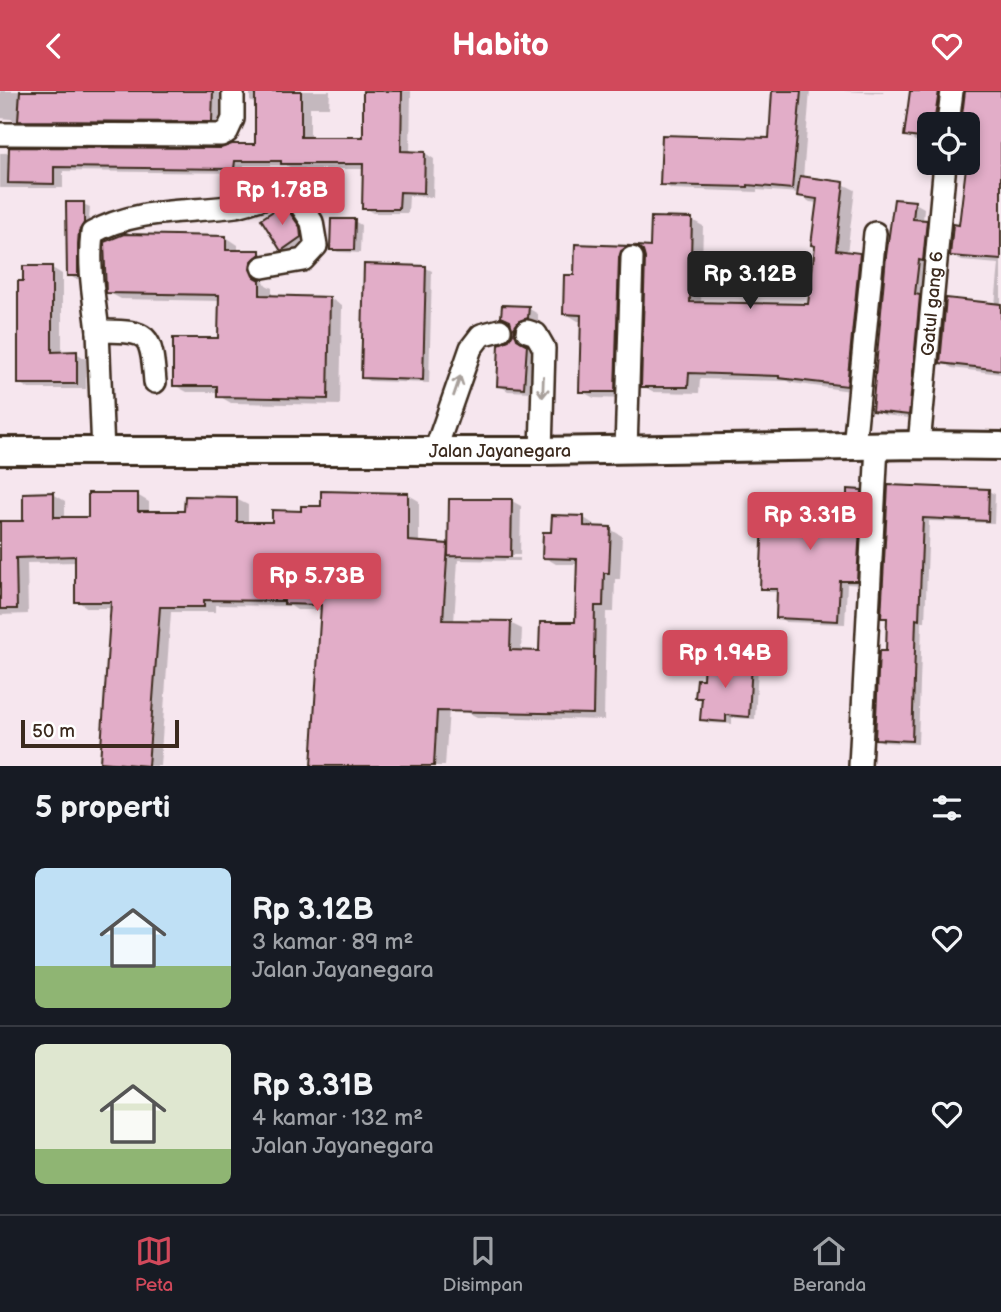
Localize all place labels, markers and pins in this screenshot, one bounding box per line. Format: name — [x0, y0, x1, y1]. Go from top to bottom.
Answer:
pin: Rp 1.78B — [210, 167, 354, 227]
pin: Rp 3.12B — [678, 251, 822, 311]
pin: Rp 3.31B — [738, 493, 882, 552]
pin: Rp 5.73B — [245, 553, 389, 613]
pin: Rp 1.94B — [653, 631, 797, 690]

